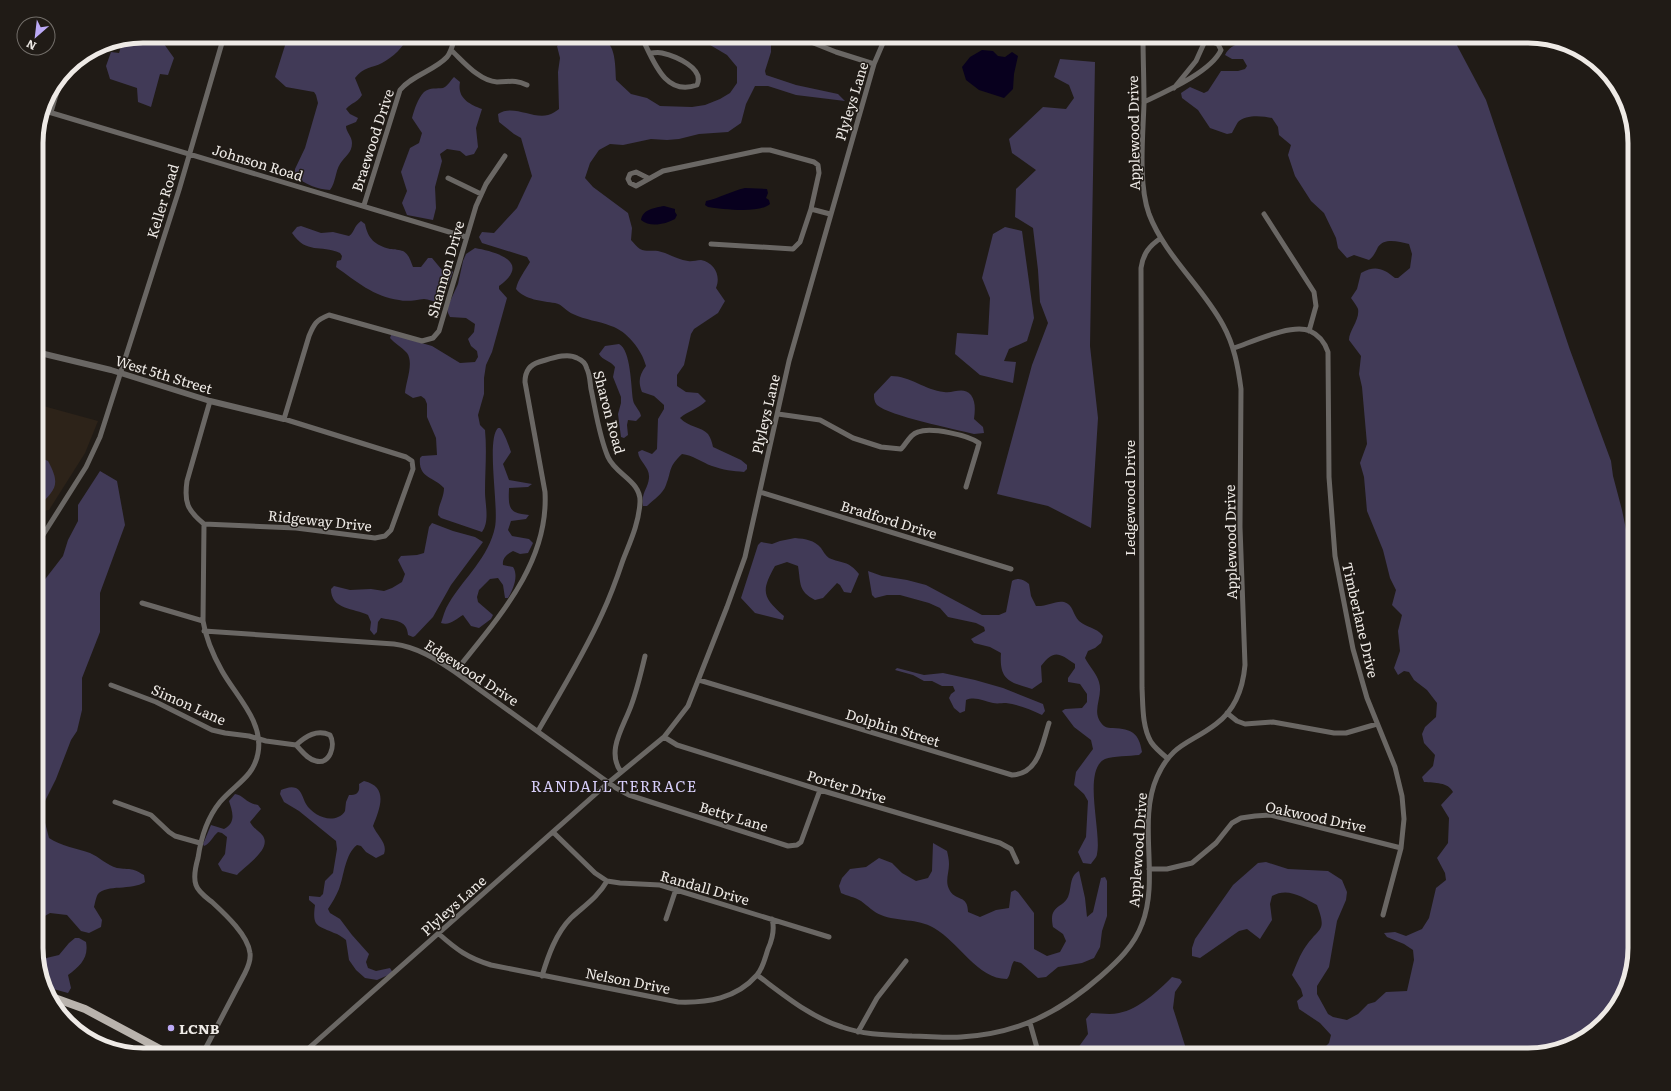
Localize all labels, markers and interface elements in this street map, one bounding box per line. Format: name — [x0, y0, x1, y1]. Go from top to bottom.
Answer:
north arrow — [16, 16, 56, 56]
text: N — [23, 36, 39, 55]
street label: Plyleys Lane — [830, 59, 872, 143]
street label: Applewood Drive — [1122, 75, 1144, 191]
street label: Braewood Drive — [346, 86, 398, 194]
street label: Johnson Road — [210, 139, 306, 185]
street label: Keller Road — [141, 161, 183, 241]
street label: Shannon Drive — [422, 218, 468, 320]
street label: West 5th Street — [113, 350, 215, 398]
street label: Sharon Road — [589, 368, 631, 456]
street label: Plyleys Lane — [746, 372, 784, 456]
street label: Ledgewood Drive — [1119, 440, 1139, 556]
street label: Applewood Drive — [1219, 484, 1241, 600]
street label: Bradford Drive — [838, 495, 940, 543]
street label: Ridgeway Drive — [267, 505, 373, 535]
street label: Timberlane Drive — [1338, 560, 1384, 680]
street label: Edgewood Drive — [421, 634, 523, 710]
street label: Simon Lane — [149, 679, 229, 729]
street label: Dolphin Street — [843, 703, 943, 751]
street label: Porter Drive — [805, 764, 889, 808]
district label: RANDALL TERRACE — [531, 774, 697, 797]
street label: Applewood Drive — [1123, 792, 1151, 908]
street label: Betty Lane — [697, 796, 771, 836]
street label: Oakwood Drive — [1264, 796, 1368, 836]
street label: Randall Drive — [658, 865, 752, 909]
street label: Plyleys Lane — [416, 870, 490, 940]
street label: Nelson Drive — [584, 962, 672, 998]
place label: LCNB — [179, 1018, 220, 1038]
marker: LCNB — [166, 1023, 176, 1033]

